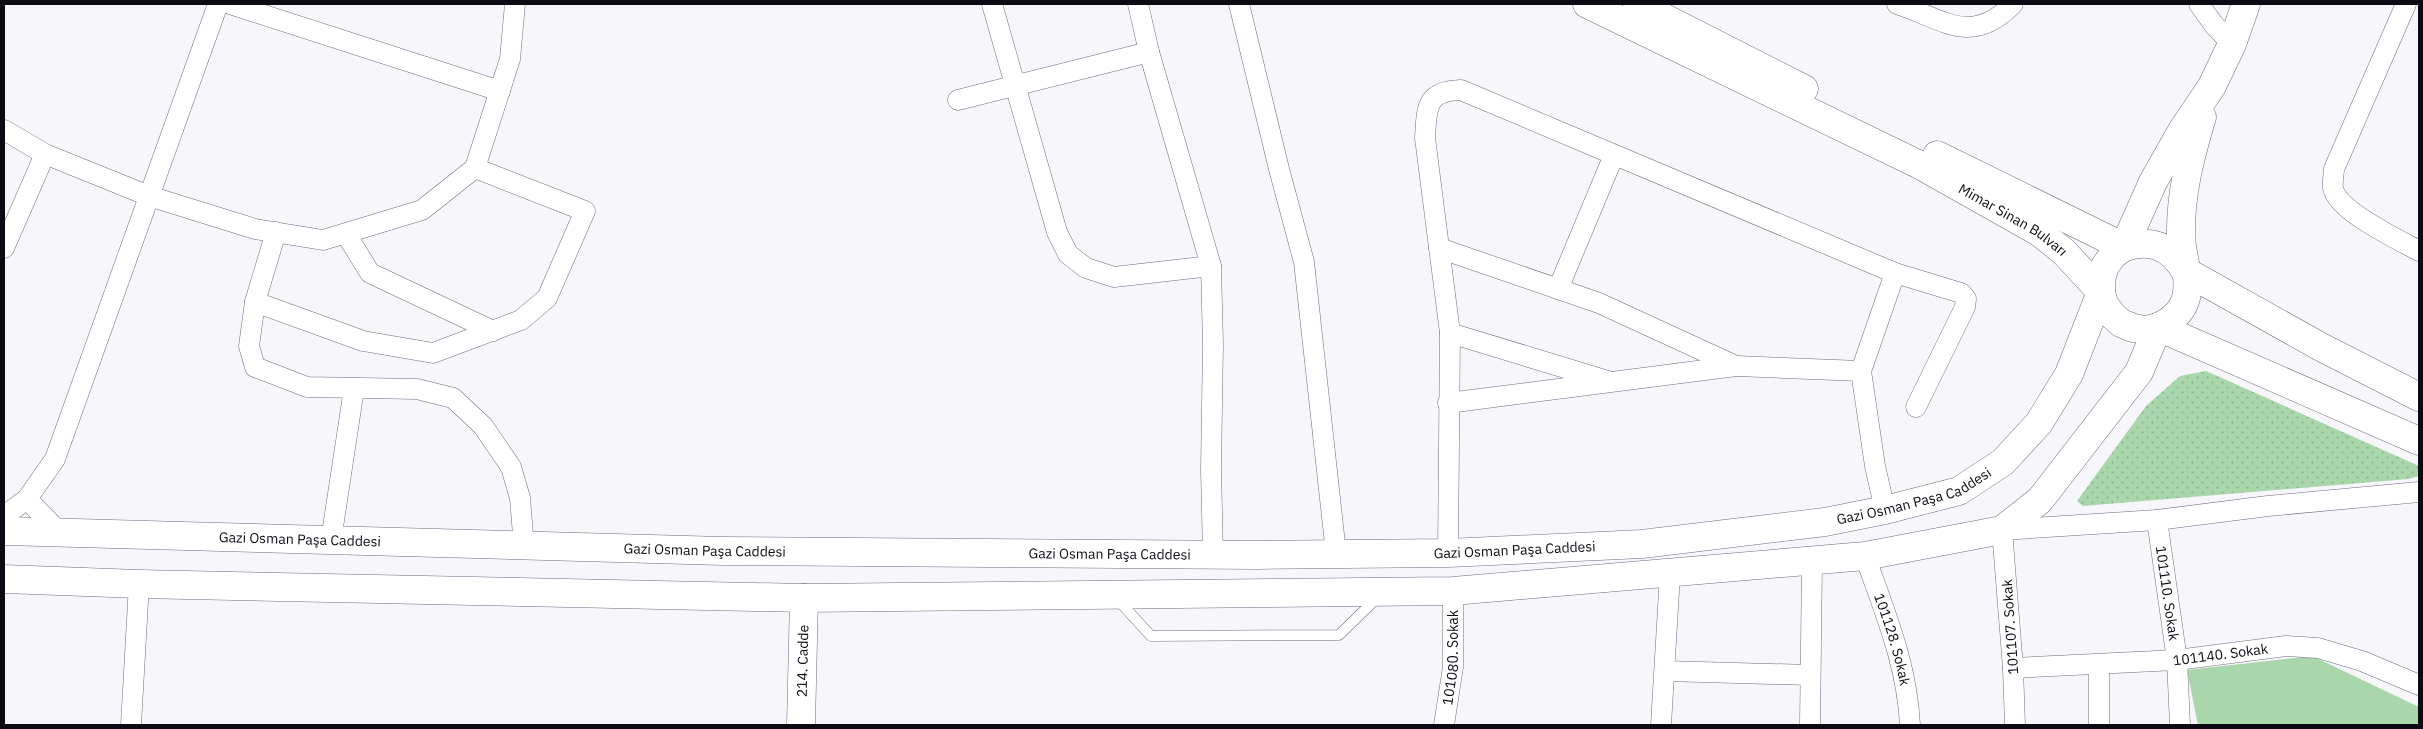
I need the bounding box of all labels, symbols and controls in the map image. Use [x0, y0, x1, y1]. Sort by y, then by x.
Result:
street label: Mimar Sinan Bulvarı [1955, 179, 2072, 260]
street label: Gazi Osman Paşa Caddesi [1835, 463, 1995, 528]
street label: Gazi Osman Paşa Caddesi [219, 528, 381, 550]
street label: Gazi Osman Paşa Caddesi [1434, 537, 1596, 562]
street label: Gazi Osman Paşa Caddesi [623, 539, 786, 560]
street label: Gazi Osman Paşa Caddesi [1029, 544, 1191, 564]
street label: 101110. Sokak [2152, 545, 2183, 643]
street label: 101107. Sokak [1998, 578, 2022, 675]
street label: 101128. Sokak [1870, 591, 1914, 688]
street label: 101080. Sokak [1438, 609, 1462, 706]
street label: 214. Cadde [793, 624, 812, 697]
street label: 101140. Sokak [2172, 639, 2270, 669]

